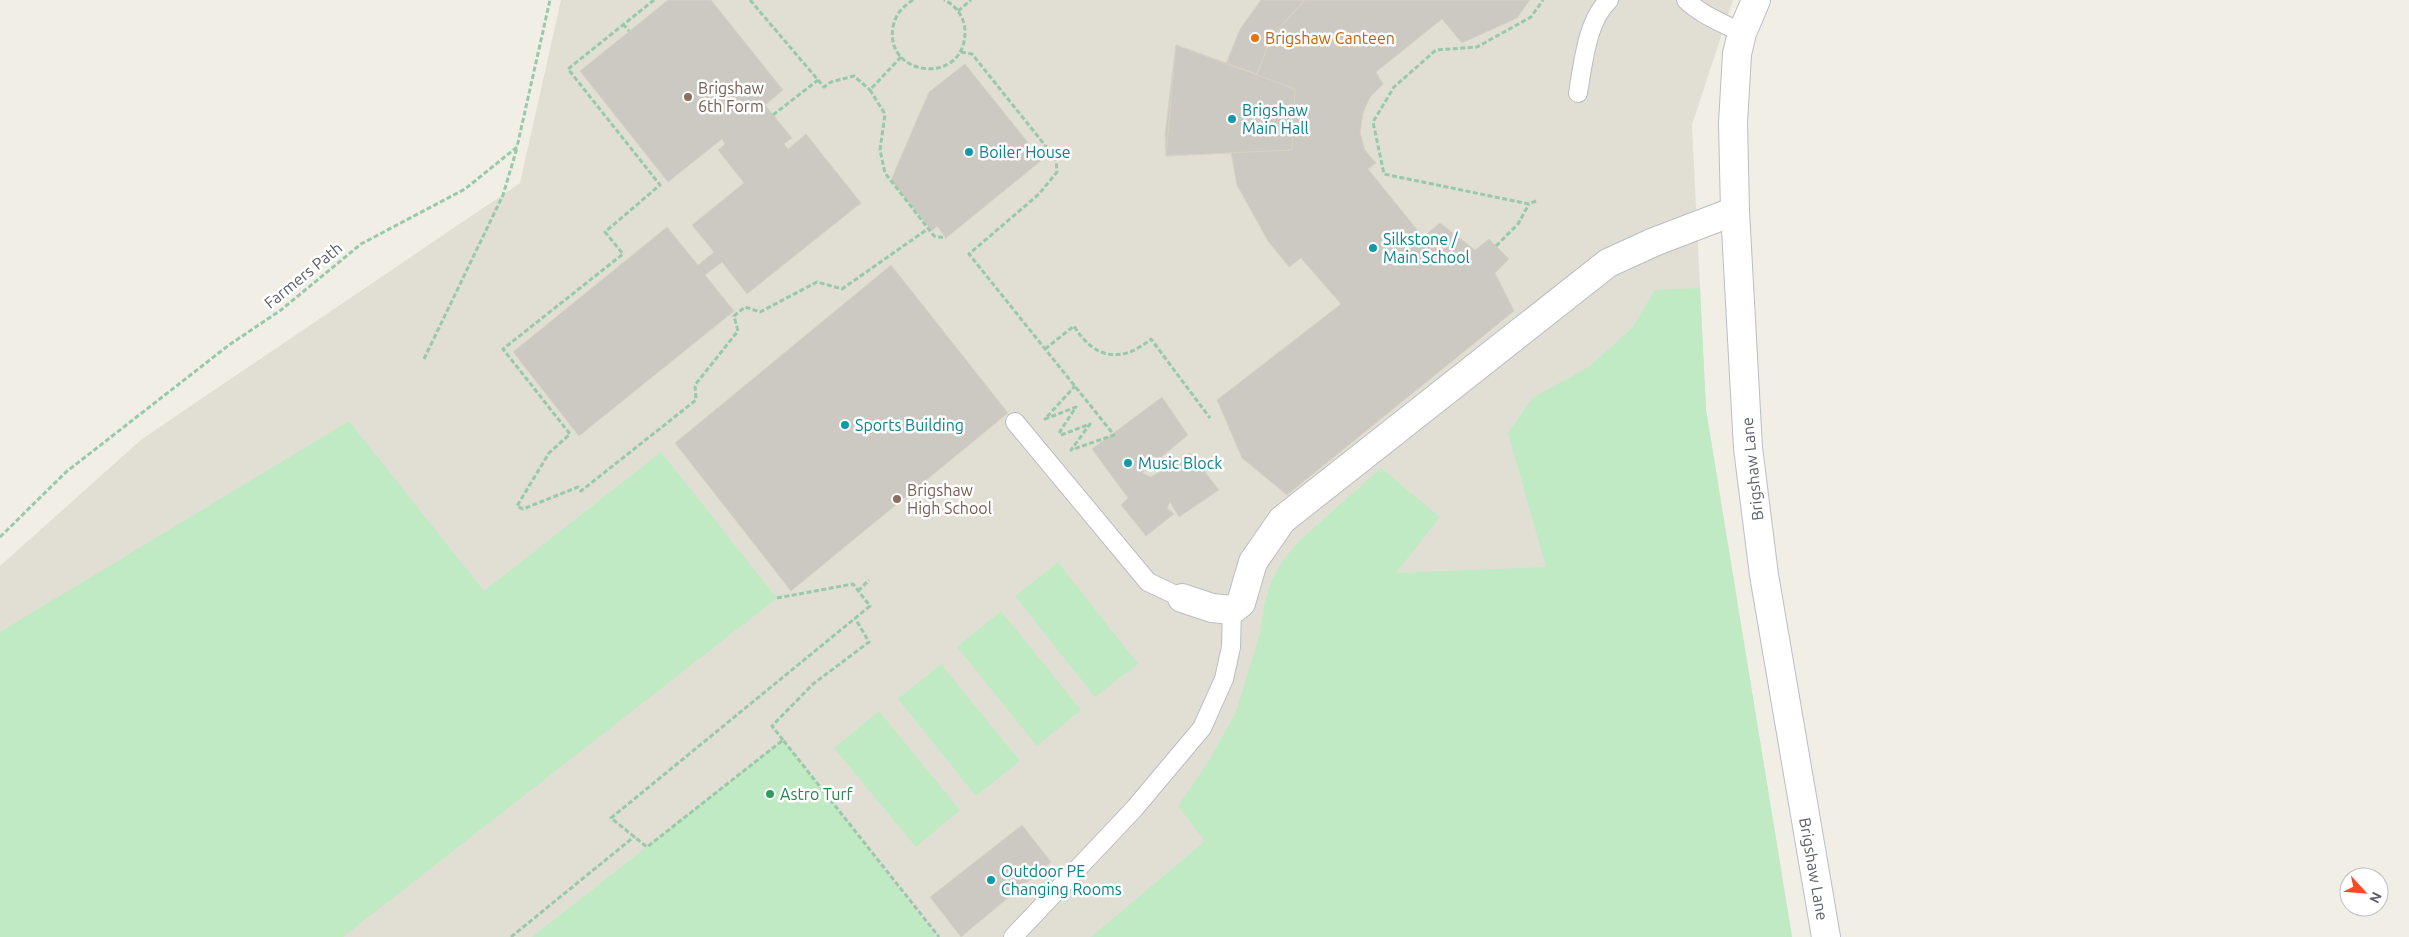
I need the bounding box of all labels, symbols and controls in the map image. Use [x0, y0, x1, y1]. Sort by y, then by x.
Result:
place label: Brigshaw Canteen [1265, 29, 1395, 47]
marker: Brigshaw Canteen [1249, 32, 1261, 44]
place label: Brigshaw 6th Form [698, 79, 765, 115]
marker: Brigshaw 6th Form [682, 91, 694, 103]
place label: Brigshaw Main Hall [1242, 101, 1309, 137]
marker: Brigshaw Main Hall [1226, 113, 1238, 125]
place label: Boiler House [979, 143, 1071, 161]
marker: Boiler House [963, 146, 975, 158]
place label: Silkstone / Main School [1383, 230, 1470, 266]
street label: Farmers Path [261, 238, 345, 312]
marker: Silkstone / Main School [1367, 242, 1379, 254]
place label: Sports Building [855, 416, 964, 434]
street label: Brigshaw Lane [1738, 416, 1766, 522]
marker: Sports Building [839, 419, 851, 431]
place label: Music Block [1138, 454, 1222, 472]
marker: Music Block [1122, 457, 1134, 469]
place label: Brigshaw High School [907, 481, 992, 517]
marker: Brigshaw High School [891, 493, 903, 505]
place label: Astro Turf [780, 785, 854, 803]
marker: Astro Turf [764, 788, 776, 800]
street label: Brigshaw Lane [1796, 816, 1832, 922]
place label: Outdoor PE Changing Rooms [1001, 862, 1122, 898]
north arrow [2339, 867, 2389, 917]
marker: Outdoor PE Changing Rooms [985, 874, 997, 886]
text: N [2366, 889, 2385, 906]

